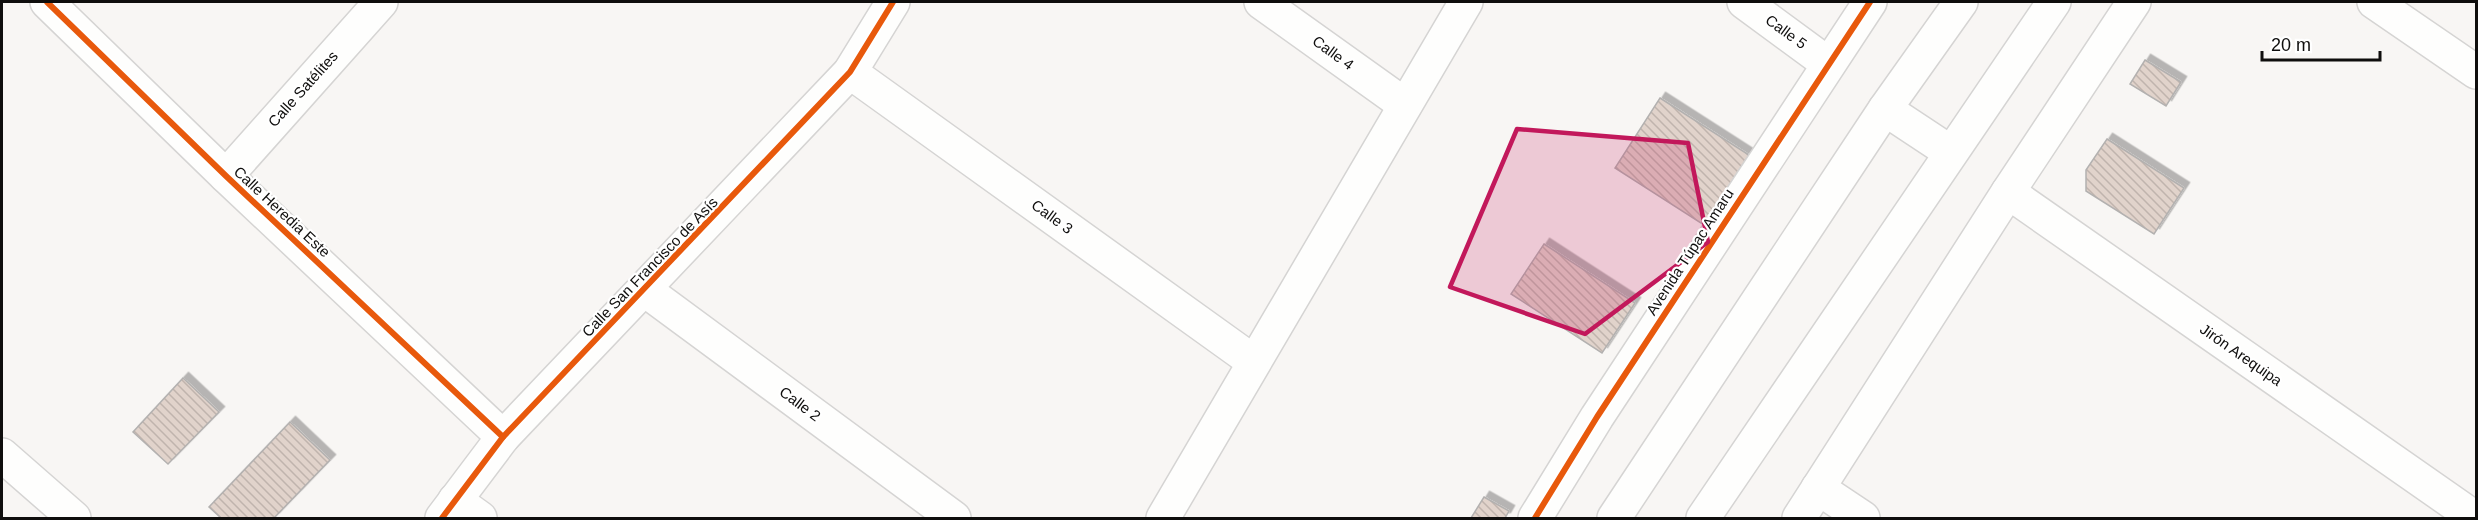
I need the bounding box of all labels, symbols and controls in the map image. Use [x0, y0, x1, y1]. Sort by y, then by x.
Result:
street label: Calle 5 [1762, 11, 1810, 52]
scale bar [2262, 24, 2380, 62]
street label: Calle 4 [1309, 32, 1357, 73]
text: 20 m [2271, 35, 2311, 55]
street label: Calle Satélites [264, 47, 341, 130]
street label: Calle Heredia Este [231, 163, 334, 260]
street label: Avenida Túpac Amaru [1642, 185, 1737, 318]
street label: Calle San Francisco de Asís [578, 193, 721, 340]
street label: Calle 3 [1028, 196, 1076, 237]
street label: Jirón Arequipa [2197, 320, 2286, 389]
street label: Calle 2 [777, 383, 824, 424]

